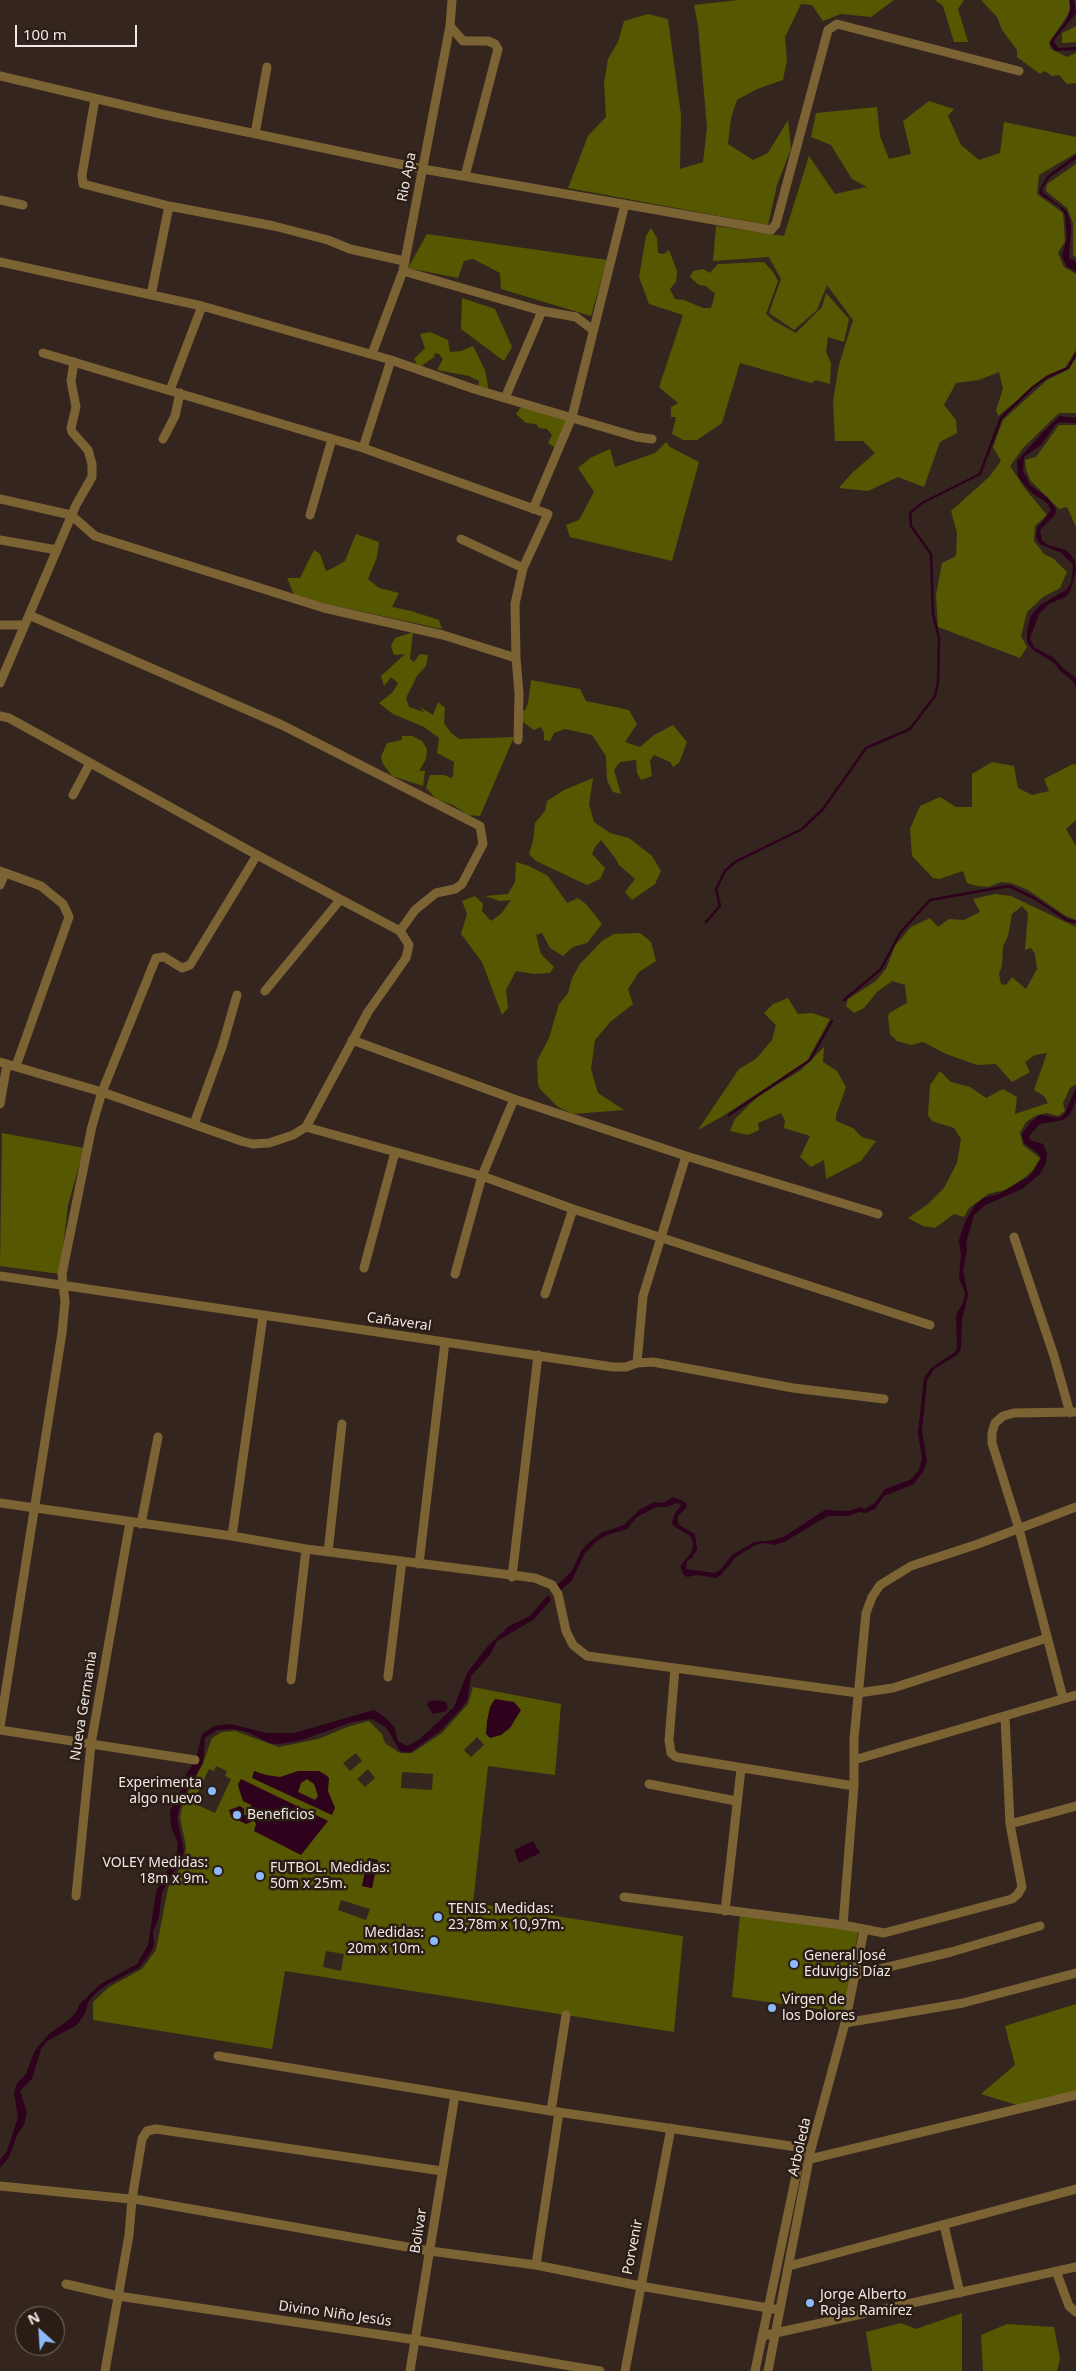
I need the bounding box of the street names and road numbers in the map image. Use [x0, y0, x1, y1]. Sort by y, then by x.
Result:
street label: Rio Apa [394, 151, 420, 203]
street label: Cañaveral [366, 1309, 432, 1335]
street label: Nueva Germania [67, 1650, 101, 1762]
street label: Arboleda [785, 2116, 815, 2178]
street label: Bolivar [407, 2207, 431, 2255]
street label: Porvenir [619, 2218, 647, 2276]
street label: Divino Niño Jesús [277, 2298, 393, 2330]

